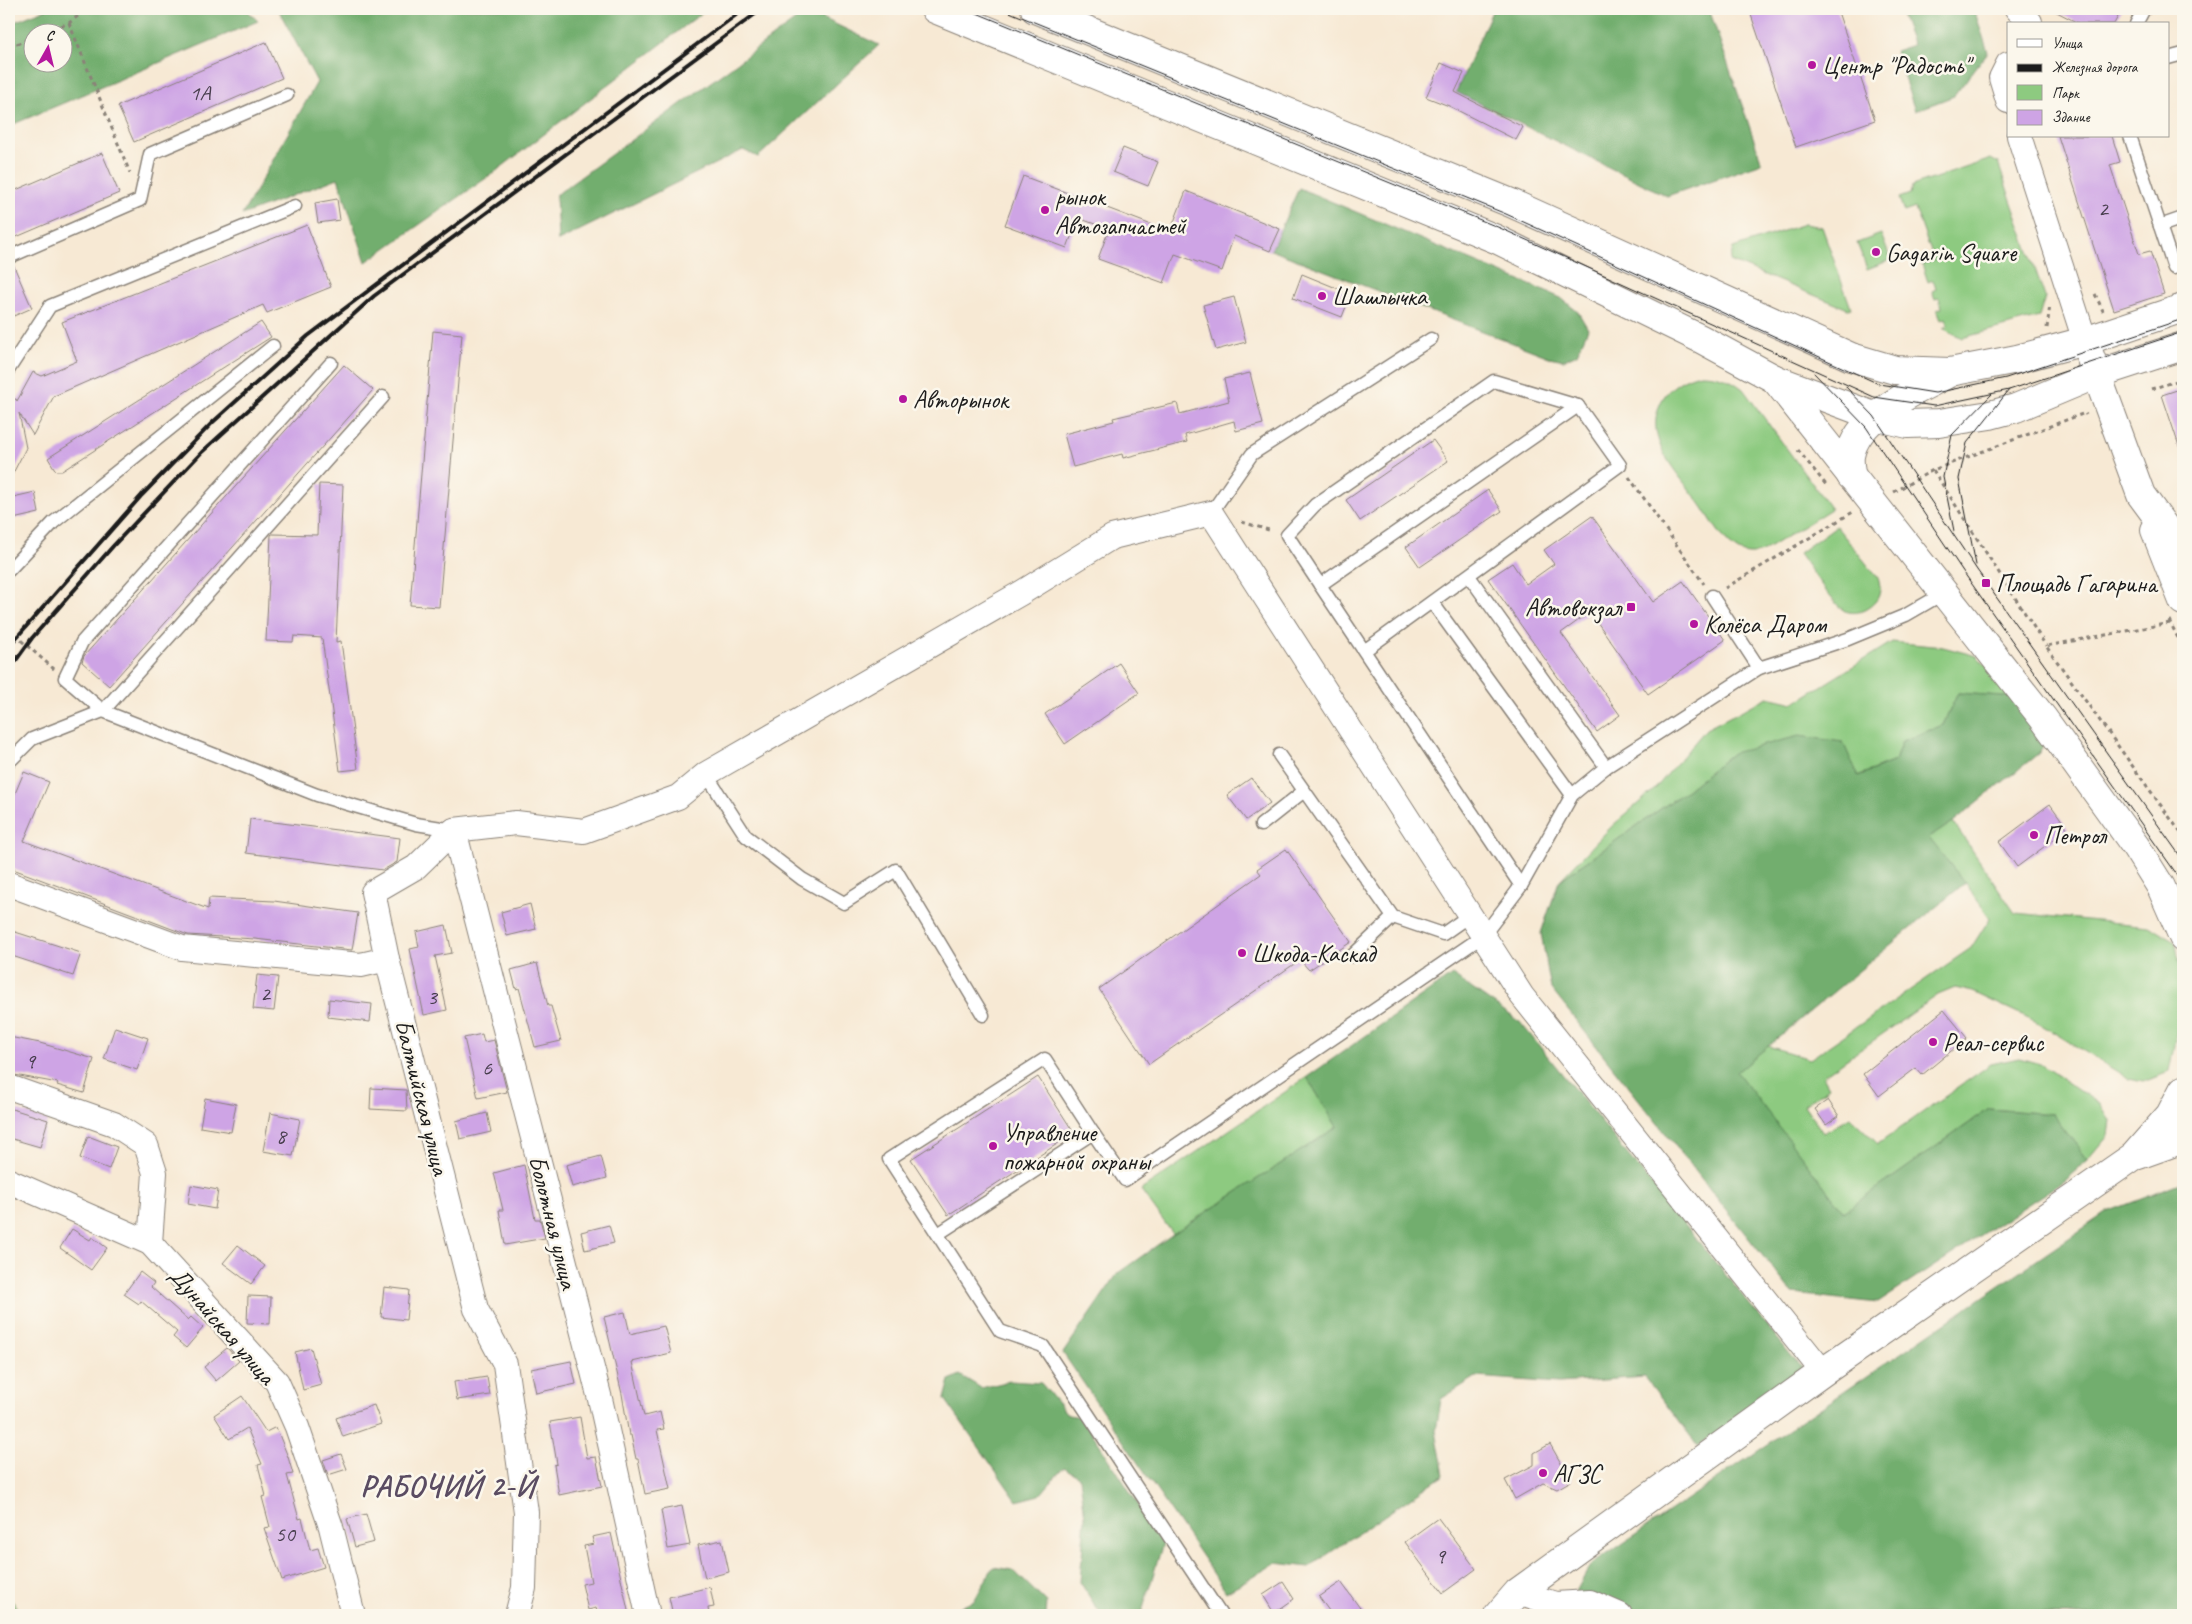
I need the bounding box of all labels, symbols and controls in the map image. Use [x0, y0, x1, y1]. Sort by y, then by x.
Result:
north arrow [22, 22, 72, 72]
legend [2007, 22, 2170, 138]
text: С [45, 27, 56, 45]
text: Улица [2052, 34, 2083, 53]
place label: Центр "Радость" [1822, 50, 1974, 82]
text: Железная дорога [2052, 58, 2139, 77]
marker: Центр "Радость" [1806, 59, 1818, 71]
house number: 1А [190, 79, 211, 107]
text: Парк [2052, 84, 2080, 103]
text: Здание [2052, 108, 2091, 127]
place label: рынок Автозапчастей [1055, 181, 1187, 242]
house number: 2 [2098, 195, 2110, 223]
marker: рынок Автозапчастей [1039, 204, 1051, 216]
place label: Gagarin Square [1886, 237, 2018, 269]
marker: Gagarin Square [1870, 246, 1882, 258]
place label: Шашлычка [1332, 281, 1429, 313]
marker: Шашлычка [1316, 290, 1328, 302]
place label: Авторынок [913, 384, 1010, 416]
marker: Авторынок [897, 393, 909, 405]
place label: Площадь Гагарина [1996, 568, 2159, 600]
marker: Площадь Гагарина [1980, 577, 1992, 589]
place label: Автовокзал [1525, 592, 1623, 624]
marker: Автовокзал [1625, 601, 1637, 613]
place label: Колёса Даром [1704, 609, 1828, 641]
marker: Колёса Даром [1688, 618, 1700, 630]
place label: Петрол [2044, 820, 2108, 852]
marker: Петрол [2028, 829, 2040, 841]
place label: Шкода-Каскад [1252, 938, 1378, 970]
marker: Шкода-Каскад [1236, 947, 1248, 959]
house number: 2 [260, 980, 272, 1008]
house number: 3 [427, 983, 439, 1011]
street label: Балтийская улица [387, 1016, 457, 1180]
place label: Реал-сервис [1943, 1027, 2044, 1059]
marker: Реал-сервис [1927, 1036, 1939, 1048]
house number: 9 [25, 1047, 37, 1075]
house number: 6 [482, 1054, 493, 1082]
place label: Управление пожарной охраны [1003, 1117, 1152, 1178]
house number: 8 [276, 1122, 288, 1150]
marker: Управление пожарной охраны [987, 1140, 999, 1152]
street label: Болотная улица [521, 1152, 586, 1294]
street label: Дунайская улица [162, 1260, 284, 1393]
place label: АГЗС [1553, 1458, 1604, 1490]
district label: РАБОЧИЙ 2‑Й [360, 1467, 540, 1505]
marker: АГЗС [1537, 1467, 1549, 1479]
house number: 50 [275, 1520, 297, 1548]
house number: 9 [1435, 1542, 1447, 1570]

